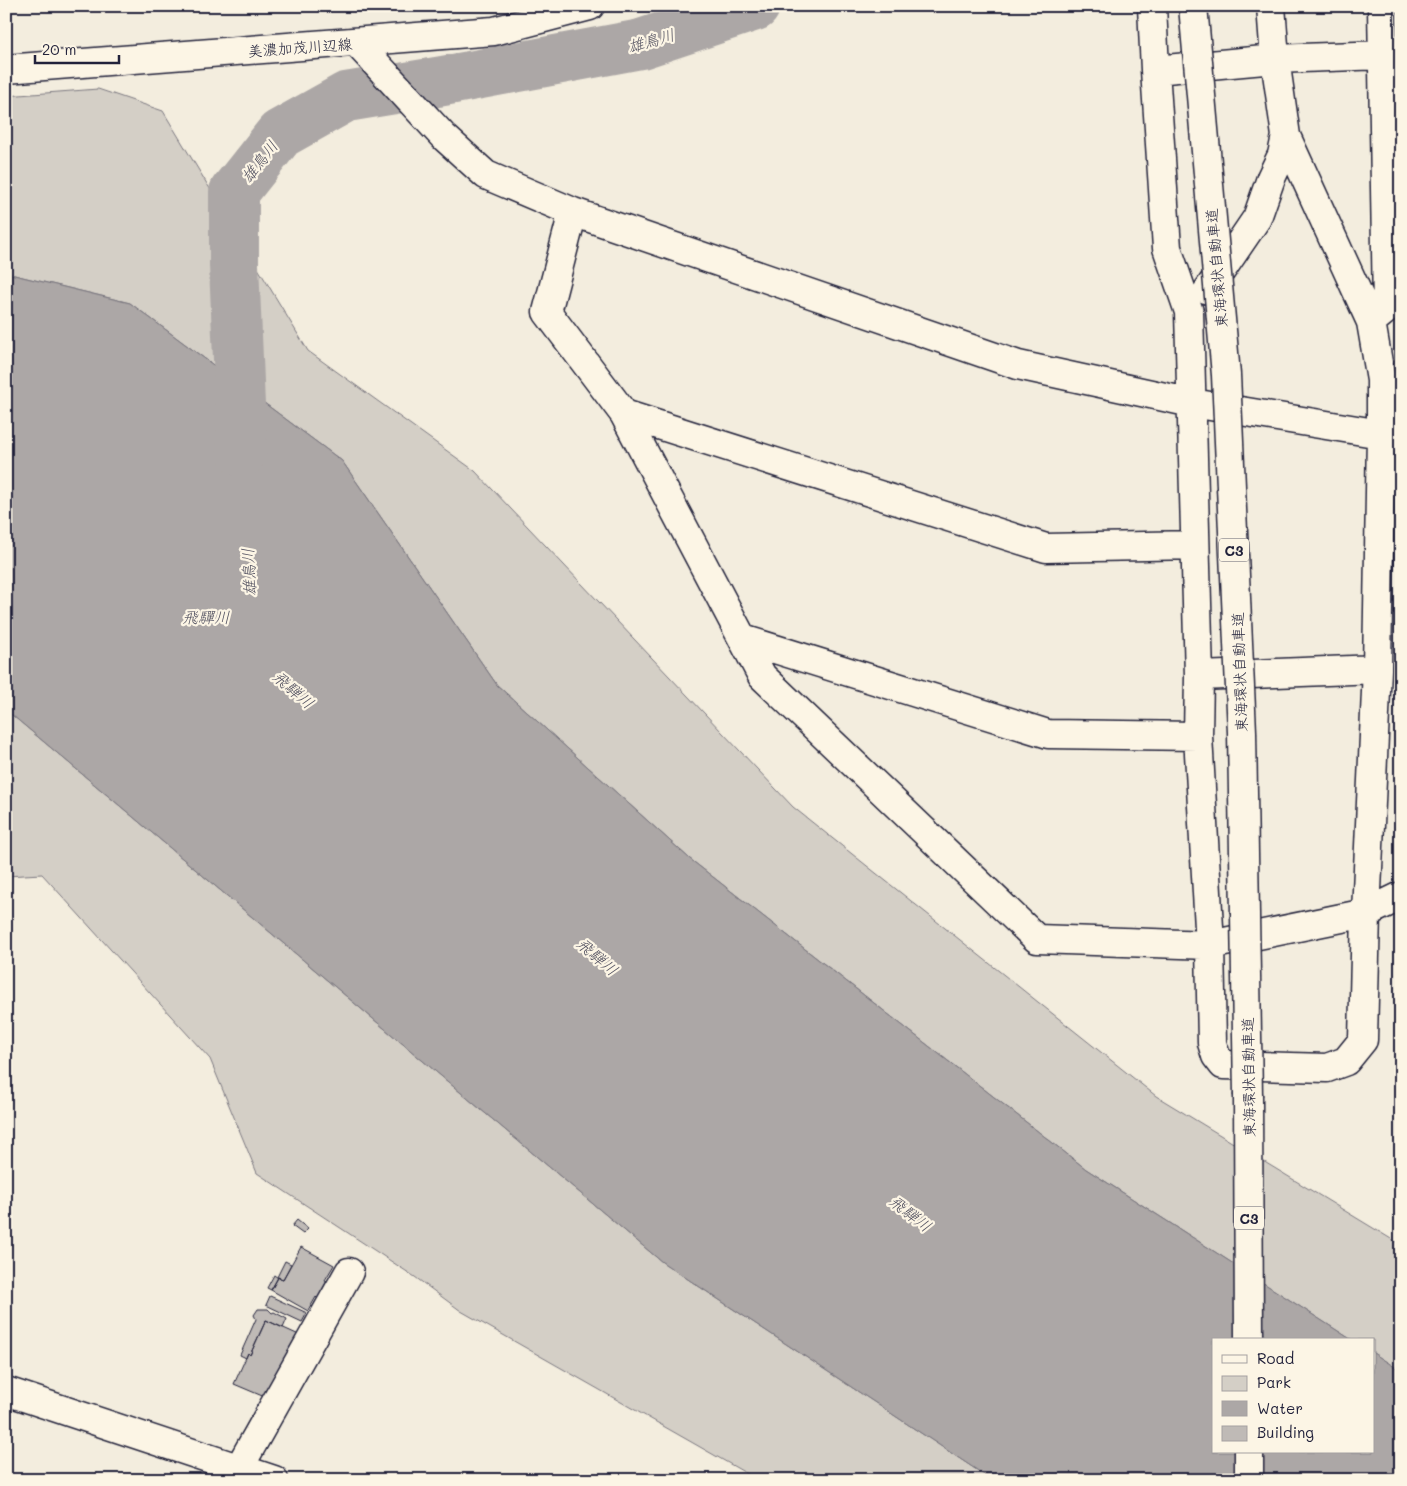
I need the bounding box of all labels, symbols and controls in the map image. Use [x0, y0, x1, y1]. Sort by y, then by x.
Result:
water label: 雄鳥川 [625, 23, 677, 57]
scale bar [35, 32, 119, 64]
street label: 美濃加茂川辺線 [247, 33, 353, 61]
text: 20 m [42, 39, 76, 59]
water label: 雄鳥川 [236, 136, 282, 186]
street label: 東海環状自動車道 [1201, 207, 1231, 329]
road number: C3 [1219, 538, 1249, 562]
water label: 雄鳥川 [236, 547, 260, 597]
water label: 飛驒川 [182, 606, 230, 627]
street label: 東海環状自動車道 [1227, 612, 1251, 732]
water label: 飛騨川 [269, 665, 319, 713]
water label: 飛騨川 [573, 932, 623, 980]
street label: 東海環状自動車道 [1237, 1017, 1259, 1137]
water label: 飛騨川 [886, 1190, 936, 1236]
road number: C3 [1234, 1206, 1264, 1230]
legend [1212, 1338, 1374, 1454]
text: Road [1257, 1348, 1294, 1368]
text: Park [1257, 1372, 1291, 1392]
text: Water [1257, 1398, 1303, 1418]
text: Building [1257, 1422, 1314, 1442]

